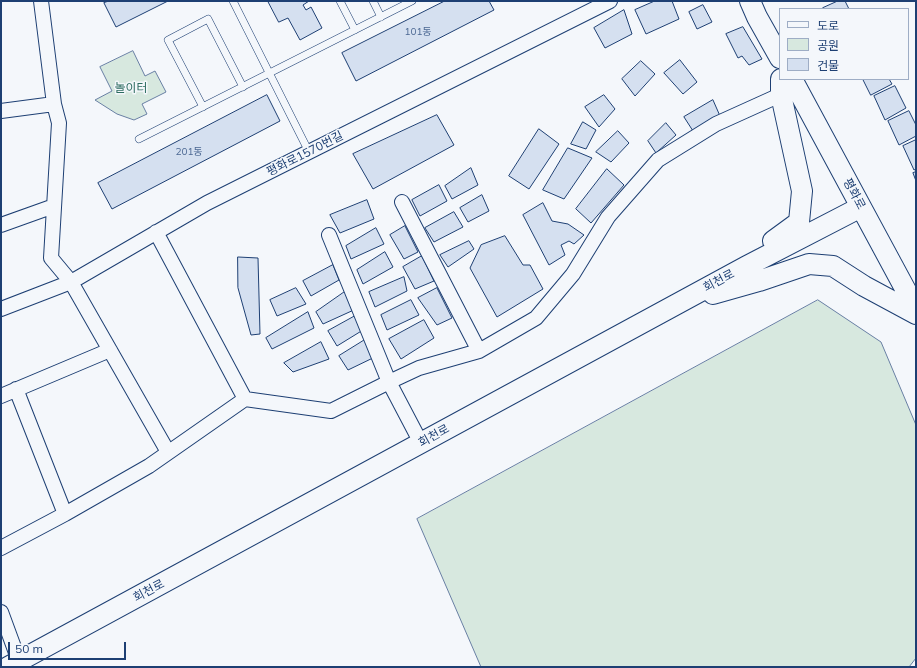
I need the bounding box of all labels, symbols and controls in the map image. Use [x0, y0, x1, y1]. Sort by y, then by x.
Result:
legend [779, 8, 909, 80]
text: 도로 [817, 18, 839, 33]
house number: 101동 [404, 26, 432, 38]
text: 공원 [817, 38, 839, 53]
text: 건물 [817, 58, 839, 73]
park label: 놀이터 [114, 81, 148, 95]
street label: 평화로1570번길 [264, 129, 346, 179]
house number: 201동 [175, 146, 203, 158]
street label: 평화로 [840, 176, 868, 212]
street label: 회천로 [701, 267, 737, 295]
street label: 회천로 [416, 422, 452, 450]
street label: 회천로 [131, 577, 167, 605]
scale bar [10, 634, 128, 660]
text: 50 m [15, 641, 43, 656]

